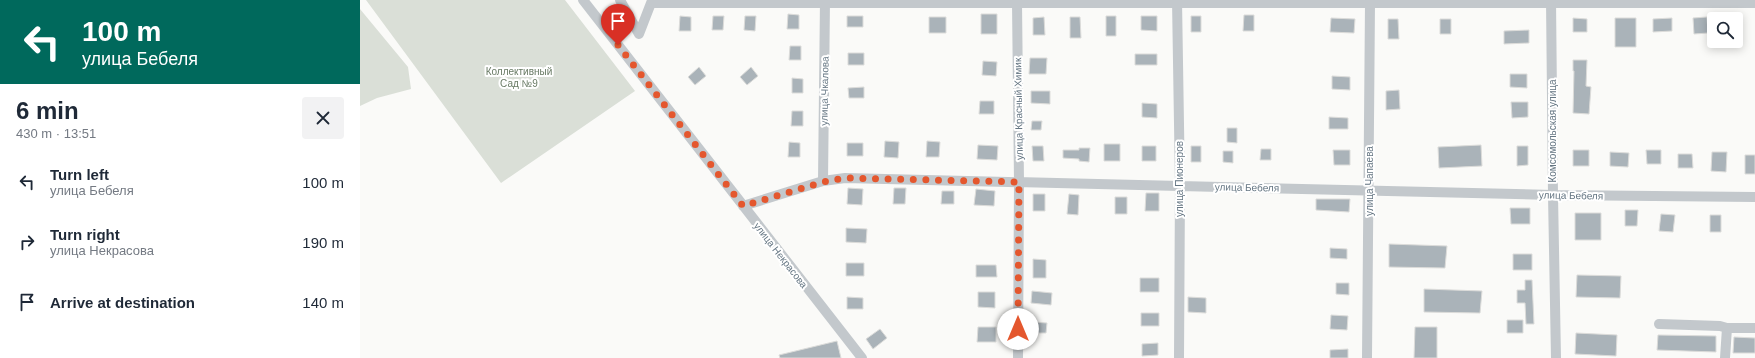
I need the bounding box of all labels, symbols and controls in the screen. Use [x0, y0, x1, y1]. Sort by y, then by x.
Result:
pin [601, 4, 635, 45]
icon: arrive [607, 10, 629, 32]
map controls [1707, 12, 1743, 48]
button: search [1707, 12, 1743, 48]
icon: left [16, 16, 68, 68]
text: 100 m [82, 16, 161, 47]
text: улица Бебеля [82, 49, 198, 69]
street label: улица Чкалова [818, 56, 831, 126]
street label: улица Красный Химик [1012, 57, 1025, 160]
park label: Коллективный Сад №9 [486, 66, 552, 89]
street label: Комсомольская улица [1547, 79, 1558, 183]
text: 6 min [16, 97, 79, 124]
button: close [302, 97, 344, 139]
text: 430 m · 13:51 [16, 126, 96, 141]
street label: улица Пионеров [1174, 141, 1185, 217]
street label: улица Чапаева [1364, 146, 1375, 216]
text: Turn left [50, 166, 109, 183]
icon: left [16, 171, 38, 193]
text: 100 m [302, 174, 344, 191]
street label: улица Бебеля [1215, 181, 1279, 194]
text: улица Бебеля [50, 183, 134, 198]
street label: улица Бебеля [1539, 189, 1603, 202]
street label: улица Некрасова [752, 220, 810, 291]
text: Turn right [50, 226, 120, 243]
icon: right [16, 231, 38, 253]
text: 190 m [302, 234, 344, 251]
text: улица Некрасова [50, 243, 154, 258]
icon: arrive [16, 291, 38, 313]
text: Arrive at destination [50, 294, 195, 311]
text: 140 m [302, 294, 344, 311]
position arrow [997, 308, 1039, 350]

